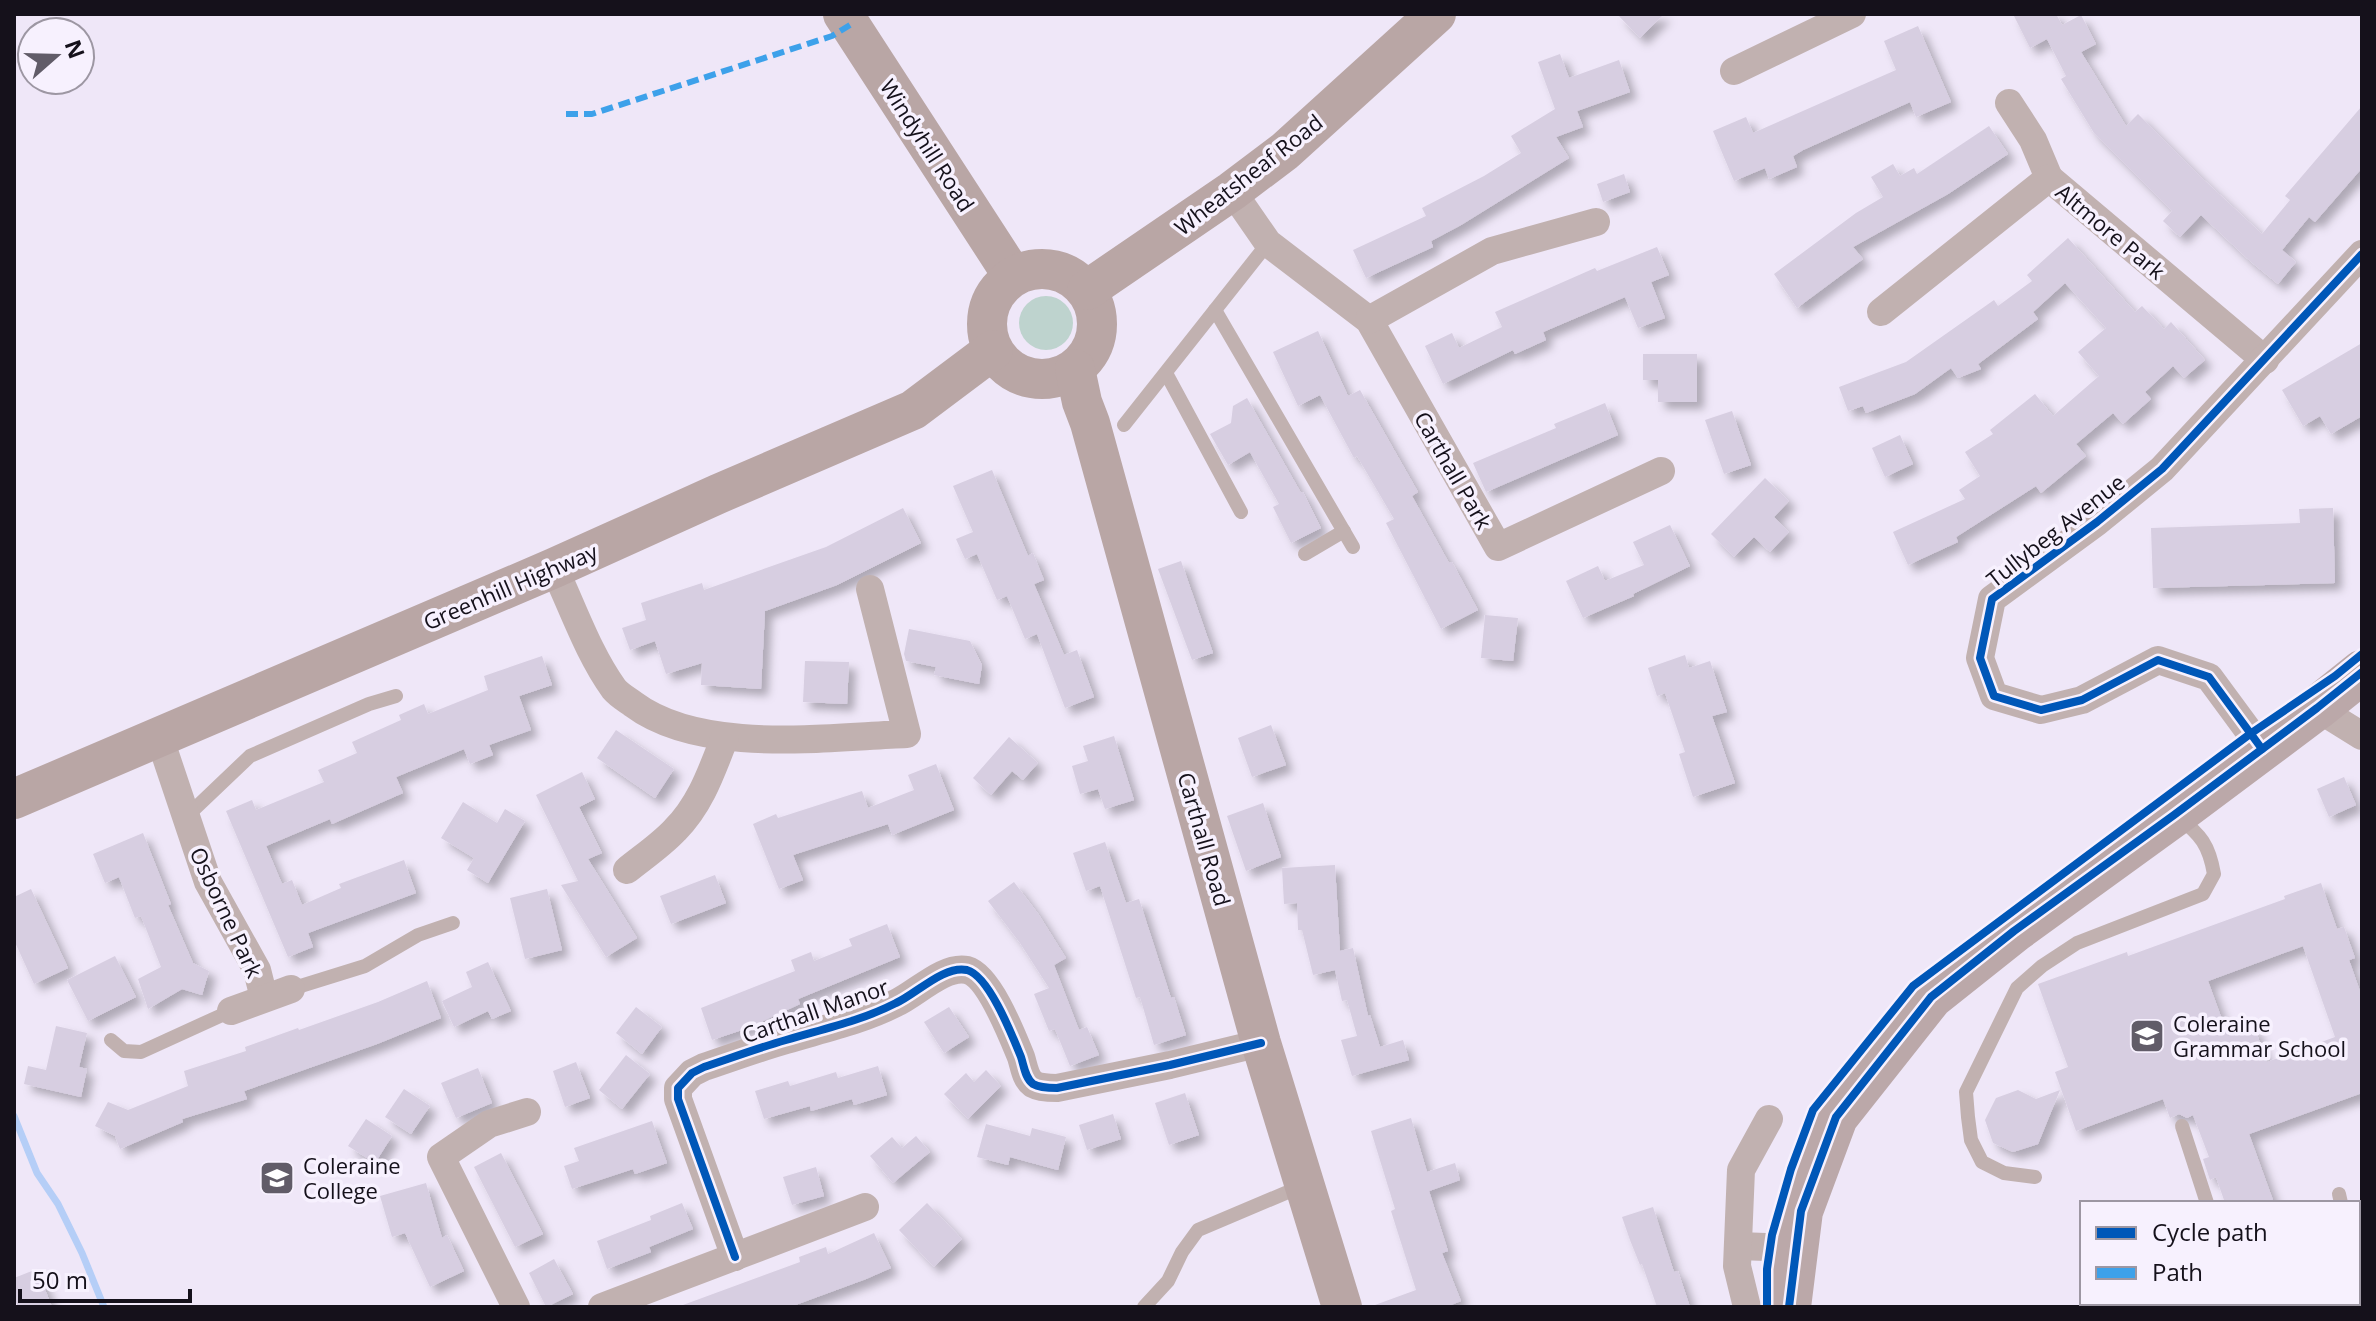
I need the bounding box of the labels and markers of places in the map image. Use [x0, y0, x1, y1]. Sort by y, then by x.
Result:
place label: Coleraine Grammar School [2173, 1008, 2346, 1063]
school or university icon: Coleraine Grammar School [2128, 1017, 2166, 1055]
place label: Coleraine College [303, 1150, 401, 1205]
school or university icon: Coleraine College [258, 1159, 296, 1197]

